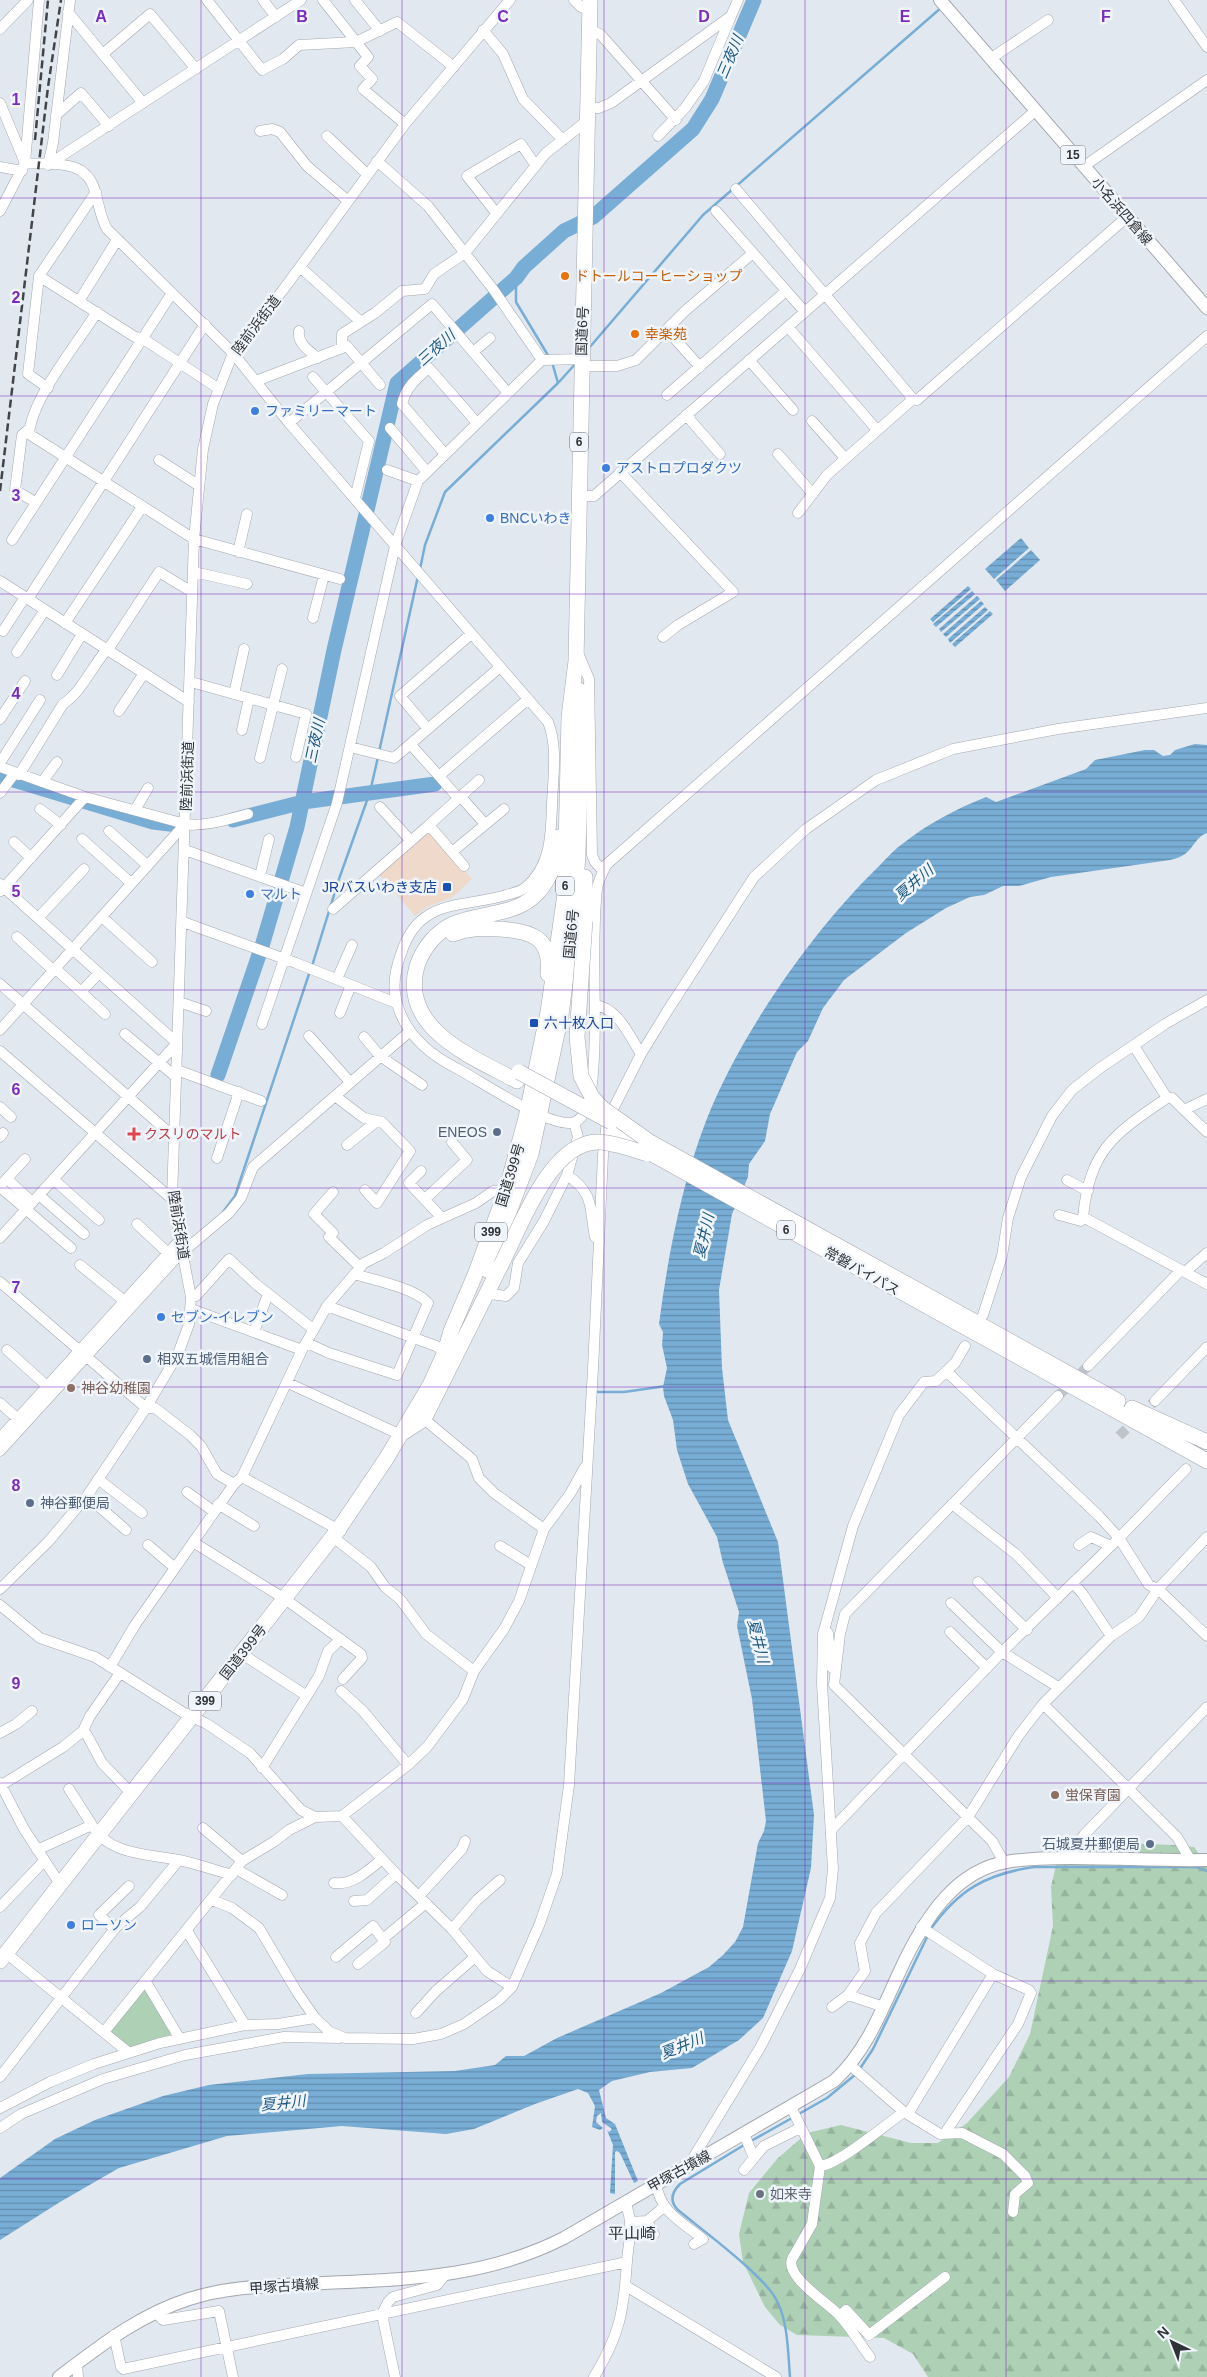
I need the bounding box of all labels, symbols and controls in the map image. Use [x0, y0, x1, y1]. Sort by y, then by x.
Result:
text: A [95, 8, 107, 25]
text: B [296, 8, 308, 25]
text: C [497, 8, 509, 25]
text: D [698, 8, 710, 25]
text: E [900, 8, 911, 25]
text: F [1101, 8, 1111, 25]
water label: 三夜川 [713, 31, 747, 81]
text: 1 [12, 91, 21, 108]
road number: 15 [1060, 146, 1086, 164]
street label: 小名浜四倉線 [1088, 174, 1156, 248]
place label: ドトールコーヒーショップ [575, 268, 742, 284]
marker: ドトールコーヒーショップ [559, 270, 571, 282]
text: 2 [12, 289, 21, 306]
street label: 陸前浜街道 [229, 292, 283, 358]
street label: 国道6号 [573, 306, 591, 356]
water label: 三夜川 [413, 325, 460, 369]
place label: 幸楽苑 [645, 326, 687, 342]
marker: 幸楽苑 [629, 328, 641, 340]
place label: ファミリーマート [265, 403, 377, 419]
marker: ファミリーマート [249, 405, 261, 417]
road number: 6 [570, 432, 588, 452]
place label: アストロプロダクツ [616, 460, 742, 476]
marker: アストロプロダクツ [600, 462, 612, 474]
text: 3 [12, 487, 21, 504]
place label: BNCいわき [500, 510, 572, 526]
marker: BNCいわき [484, 512, 496, 524]
text: 4 [12, 685, 21, 702]
water label: 三夜川 [302, 715, 328, 765]
street label: 陸前浜街道 [178, 741, 196, 811]
water label: 夏井川 [891, 860, 938, 904]
road number: 6 [556, 876, 574, 896]
place label: JRバスいわき支店 [322, 879, 437, 895]
marker: JRバスいわき支店 [441, 881, 453, 893]
text: 5 [12, 883, 21, 900]
place label: マルト [260, 886, 302, 902]
marker: マルト [244, 888, 256, 900]
street label: 国道6号 [561, 908, 581, 960]
place label: 六十枚入口 [544, 1015, 614, 1031]
marker: 六十枚入口 [528, 1017, 540, 1029]
text: 6 [12, 1081, 21, 1098]
place label: ENEOS [438, 1124, 487, 1140]
place label: クスリのマルト [144, 1126, 242, 1142]
marker: ENEOS [491, 1126, 503, 1138]
marker: クスリのマルト [128, 1128, 140, 1140]
street label: 国道399号 [493, 1141, 527, 1209]
street label: 陸前浜街道 [166, 1189, 192, 1261]
water label: 夏井川 [690, 1210, 717, 1260]
road number: 6 [777, 1220, 795, 1240]
road number: 399 [475, 1222, 507, 1242]
street label: 常磐バイパス [822, 1244, 902, 1298]
text: 7 [12, 1279, 21, 1296]
place label: セブン-イレブン [171, 1309, 274, 1325]
marker: セブン-イレブン [155, 1311, 167, 1323]
place label: 相双五城信用組合 [157, 1351, 269, 1367]
marker: 相双五城信用組合 [141, 1353, 153, 1365]
place label: 神谷幼稚園 [81, 1380, 151, 1396]
marker: 神谷幼稚園 [65, 1382, 77, 1394]
text: 8 [12, 1477, 21, 1494]
place label: 神谷郵便局 [40, 1495, 110, 1511]
marker: 神谷郵便局 [24, 1497, 36, 1509]
water label: 夏井川 [745, 1617, 773, 1667]
street label: 国道399号 [217, 1621, 269, 1683]
text: 9 [12, 1675, 21, 1692]
road number: 399 [189, 1692, 221, 1710]
place label: 蛍保育園 [1065, 1787, 1121, 1803]
marker: 蛍保育園 [1049, 1789, 1061, 1801]
place label: 石城夏井郵便局 [1042, 1836, 1140, 1852]
marker: 石城夏井郵便局 [1144, 1838, 1156, 1850]
place label: ローソン [81, 1917, 137, 1933]
marker: ローソン [65, 1919, 77, 1931]
water label: 夏井川 [658, 2028, 708, 2062]
water label: 夏井川 [260, 2091, 308, 2113]
street label: 甲塚古墳線 [645, 2147, 713, 2195]
place label: 如来寺 [770, 2186, 812, 2202]
marker: 如来寺 [754, 2188, 766, 2200]
district label: 平山崎 [608, 2225, 656, 2242]
street label: 甲塚古墳線 [249, 2276, 319, 2296]
north arrow [1147, 2317, 1197, 2367]
text: N [1154, 2323, 1172, 2342]

